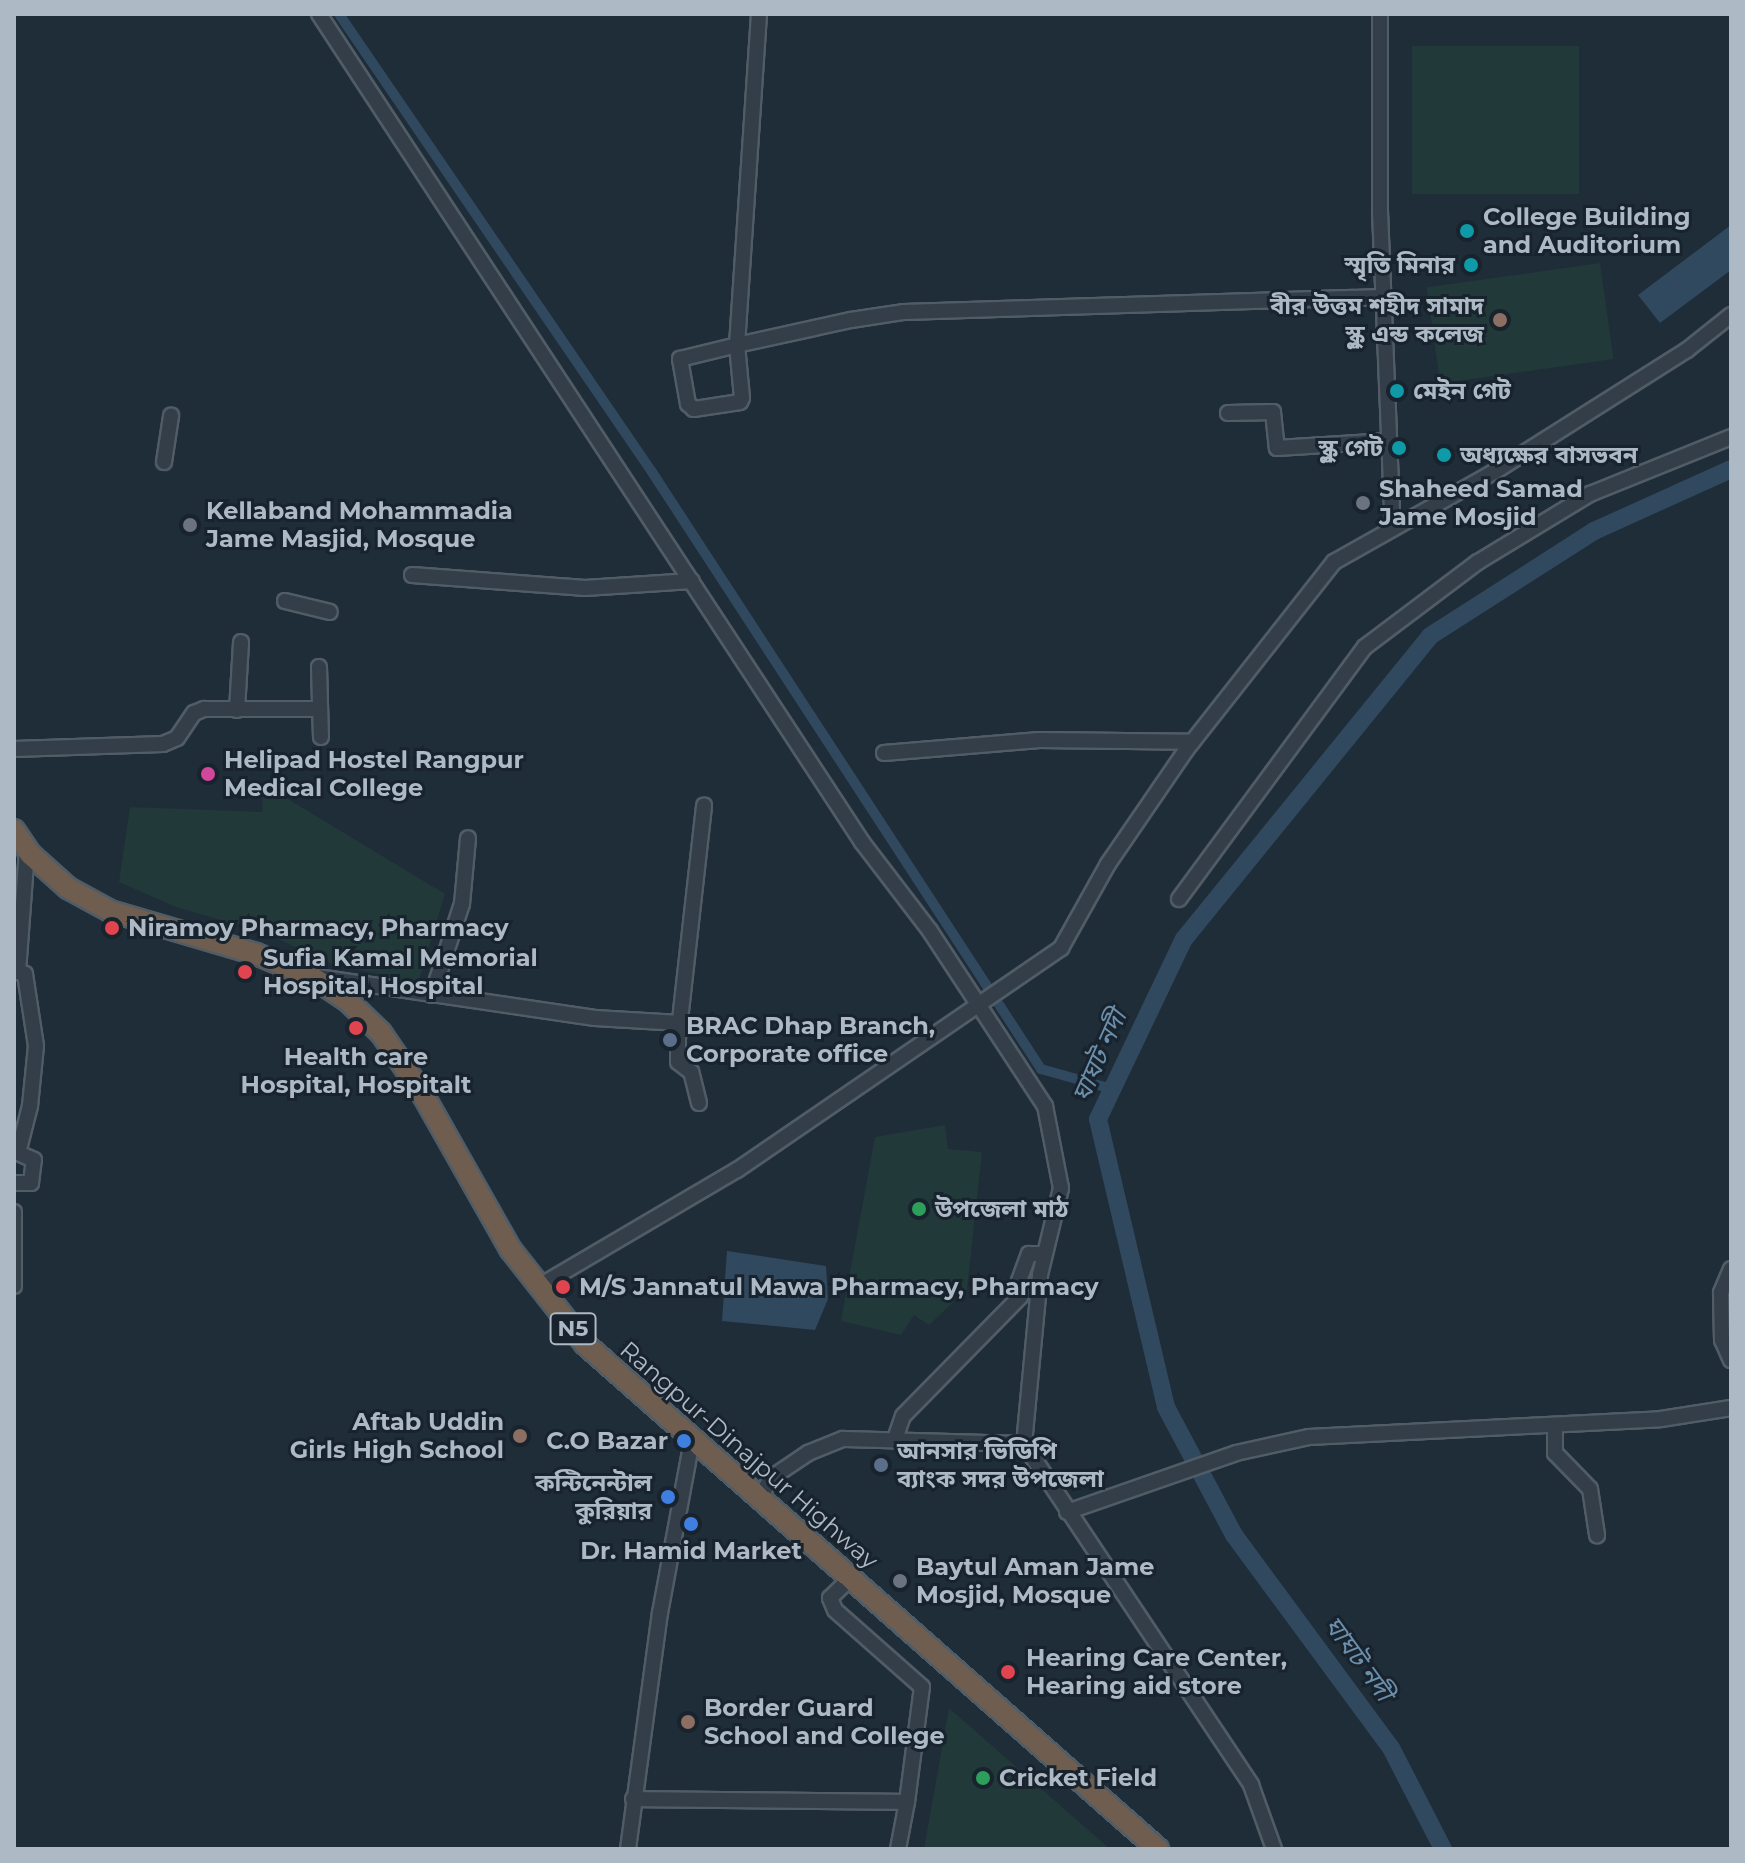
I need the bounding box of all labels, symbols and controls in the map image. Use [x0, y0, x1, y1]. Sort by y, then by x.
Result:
place label: College Building and Auditorium [1483, 203, 1691, 259]
marker: College Building and Auditorium [1458, 222, 1476, 240]
place label: স্মৃতি মিনার [1345, 251, 1455, 279]
marker: স্মৃতি মিনার [1462, 256, 1480, 274]
place label: বীর উত্তম শহীদ সামাদ স্কুল এন্ড কলেজ [1270, 292, 1484, 348]
marker: বীর উত্তম শহীদ সামাদ স্কুল এন্ড কলেজ [1491, 311, 1509, 329]
place label: মেইন গেট [1413, 377, 1511, 405]
marker: মেইন গেট [1388, 382, 1406, 400]
place label: স্কুল গেট [1318, 434, 1383, 462]
marker: স্কুল গেট [1390, 439, 1408, 457]
place label: অধ্যক্ষের বাসভবন [1460, 441, 1638, 469]
marker: অধ্যক্ষের বাসভবন [1435, 446, 1453, 464]
place label: Shaheed Samad Jame Mosjid [1379, 475, 1583, 531]
marker: Shaheed Samad Jame Mosjid [1354, 494, 1372, 512]
place label: Kellaband Mohammadia Jame Masjid, Mosque [206, 497, 513, 553]
marker: Kellaband Mohammadia Jame Masjid, Mosque [181, 516, 199, 534]
place label: Helipad Hostel Rangpur Medical College [224, 746, 524, 802]
marker: Helipad Hostel Rangpur Medical College [199, 765, 217, 783]
place label: Niramoy Pharmacy, Pharmacy [128, 914, 509, 942]
marker: Niramoy Pharmacy, Pharmacy [103, 919, 121, 937]
place label: Sufia Kamal Memorial Hospital, Hospital [263, 944, 538, 1000]
marker: Sufia Kamal Memorial Hospital, Hospital [234, 961, 256, 983]
water label: ঘাঘট নদী [1066, 1005, 1134, 1107]
place label: BRAC Dhap Branch, Corporate office [686, 1012, 935, 1068]
marker: Health care Hospital, Hospitalt [345, 1017, 367, 1039]
marker: BRAC Dhap Branch, Corporate office [661, 1031, 679, 1049]
place label: Health care Hospital, Hospitalt [241, 1043, 471, 1099]
place label: উপজেলা মাঠ [935, 1195, 1068, 1223]
marker: উপজেলা মাঠ [910, 1200, 928, 1218]
place label: M/S Jannatul Mawa Pharmacy, Pharmacy [579, 1273, 1099, 1301]
marker: M/S Jannatul Mawa Pharmacy, Pharmacy [554, 1278, 572, 1296]
road number: N5 [549, 1311, 597, 1347]
street label: Rangpur-Dinajpur Highway [614, 1335, 884, 1575]
place label: Aftab Uddin Girls High School [290, 1408, 504, 1464]
marker: Aftab Uddin Girls High School [511, 1427, 529, 1445]
place label: C.O Bazar [546, 1427, 668, 1455]
marker: C.O Bazar [675, 1432, 693, 1450]
place label: আনসার ভিডিপি ব্যাংক সদর উপজেলা [897, 1437, 1104, 1493]
marker: আনসার ভিডিপি ব্যাংক সদর উপজেলা [872, 1456, 890, 1474]
place label: কন্টিনেন্টাল কুরিয়ার [535, 1469, 652, 1525]
marker: কন্টিনেন্টাল কুরিয়ার [659, 1488, 677, 1506]
marker: Dr. Hamid Market [682, 1515, 700, 1533]
place label: Dr. Hamid Market [580, 1537, 802, 1565]
place label: Baytul Aman Jame Mosjid, Mosque [916, 1553, 1154, 1609]
marker: Baytul Aman Jame Mosjid, Mosque [891, 1572, 909, 1590]
water label: ঘাঘট নদী [1317, 1611, 1399, 1707]
place label: Hearing Care Center, Hearing aid store [1026, 1644, 1287, 1700]
marker: Hearing Care Center, Hearing aid store [997, 1661, 1019, 1683]
place label: Border Guard School and College [704, 1694, 945, 1750]
marker: Border Guard School and College [679, 1713, 697, 1731]
place label: Cricket Field [999, 1764, 1157, 1792]
marker: Cricket Field [974, 1769, 992, 1787]

